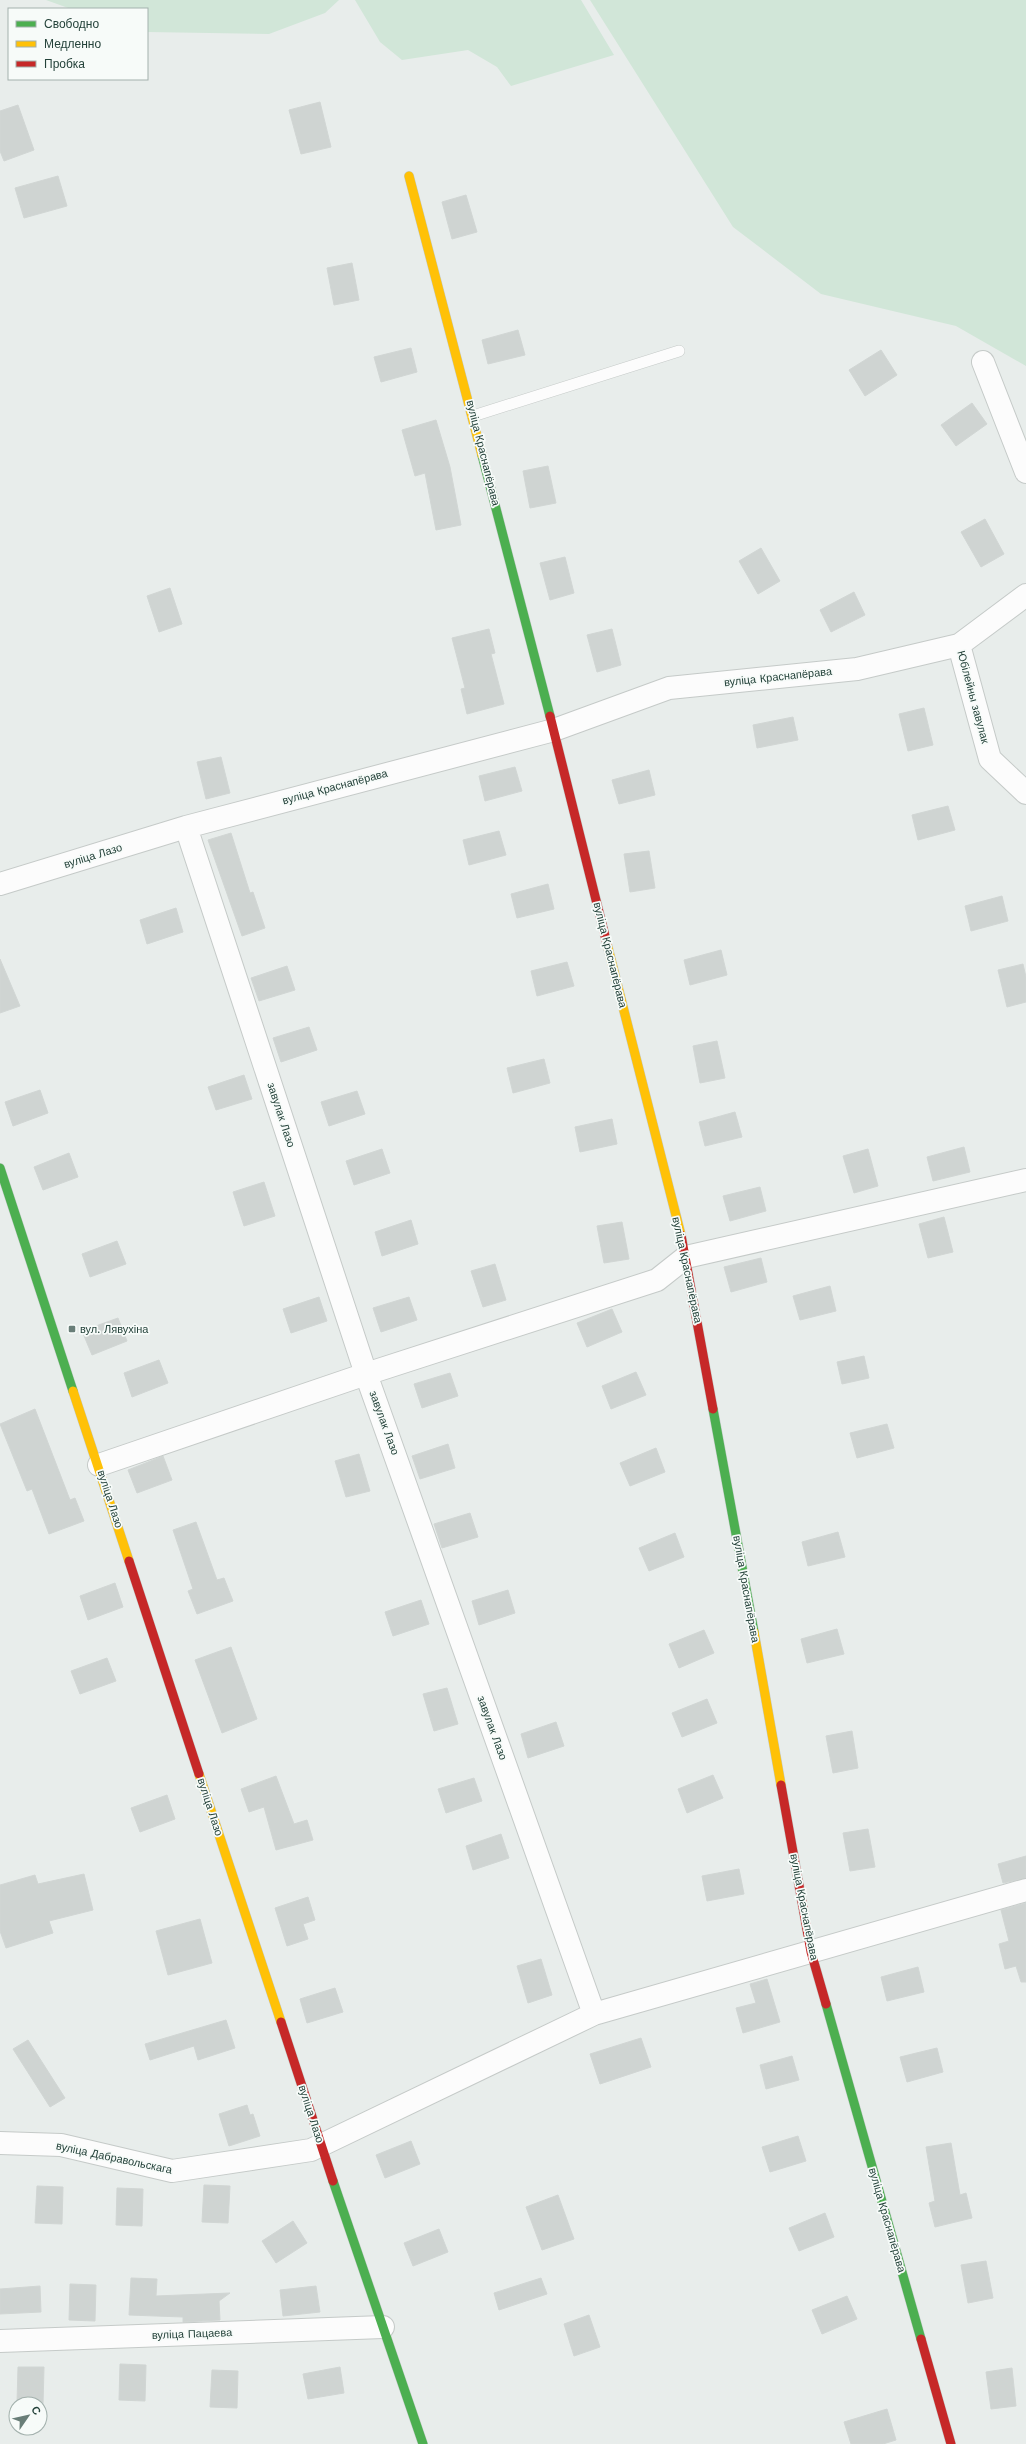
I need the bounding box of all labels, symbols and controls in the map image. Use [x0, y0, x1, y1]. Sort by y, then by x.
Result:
legend [8, 8, 148, 80]
text: Свободно [44, 17, 99, 31]
text: Медленно [44, 37, 101, 51]
text: Пробка [44, 57, 85, 71]
street label: вуліца Краснапёрава [464, 399, 503, 508]
street label: Юбілейны завулак [954, 649, 992, 745]
street label: вуліца Краснапёрава [723, 665, 833, 689]
street label: вуліца Краснапёрава [281, 766, 390, 807]
street label: вуліца Лазо [62, 841, 124, 871]
street label: вуліца Краснапёрава [591, 901, 630, 1010]
street label: завулак Лазо [264, 1081, 298, 1149]
street label: вуліца Краснапёрава [669, 1216, 705, 1325]
place label: вул. Лявухіна [80, 1323, 149, 1336]
marker: вул. Лявухіна [67, 1324, 77, 1334]
street label: завулак Лазо [366, 1389, 402, 1457]
street label: вуліца Лазо [95, 1468, 125, 1530]
street label: вуліца Краснапёрава [730, 1535, 762, 1644]
street label: завулак Лазо [474, 1694, 510, 1762]
street label: вуліца Лазо [195, 1776, 225, 1838]
street label: вуліца Краснапёрава [787, 1853, 821, 1962]
street label: вуліца Лазо [296, 2083, 326, 2145]
street label: вуліца Дабравольскага [55, 2139, 174, 2177]
street label: вуліца Краснапёрава [866, 2166, 908, 2275]
street label: вуліца Пацаева [152, 2326, 233, 2342]
north arrow [8, 2396, 48, 2436]
text: С [28, 2404, 44, 2418]

